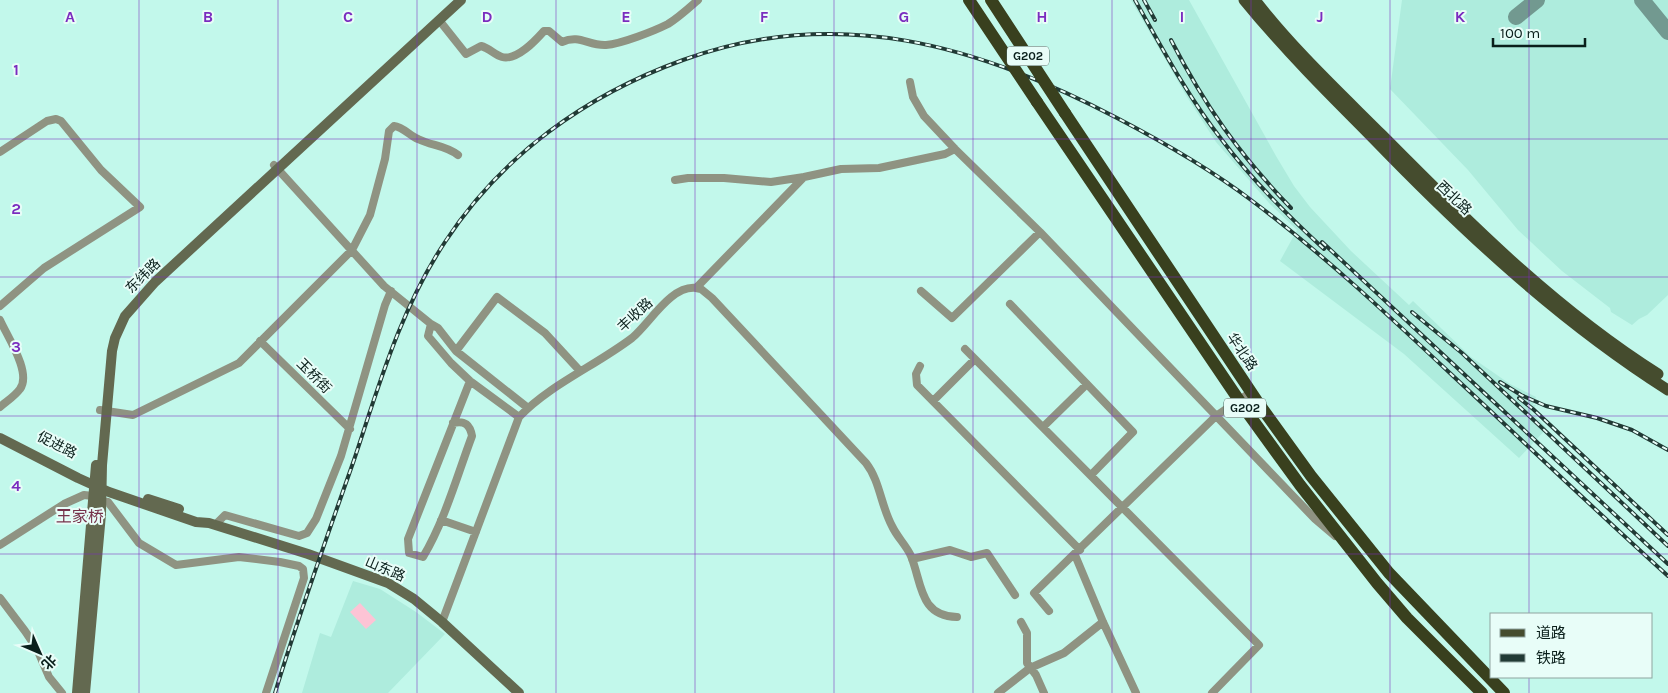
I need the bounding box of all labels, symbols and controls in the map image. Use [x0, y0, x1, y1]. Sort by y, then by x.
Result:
text: A [65, 7, 75, 26]
text: B [203, 7, 213, 26]
text: C [343, 7, 353, 26]
text: D [482, 7, 493, 26]
text: E [621, 7, 631, 26]
text: F [760, 7, 769, 26]
text: G [899, 7, 909, 26]
text: H [1036, 7, 1048, 26]
text: I [1180, 7, 1184, 26]
text: J [1316, 7, 1324, 26]
text: K [1455, 7, 1466, 26]
scale bar [1493, 15, 1586, 47]
text: 100 m [1500, 24, 1540, 42]
road number: G202 [1007, 46, 1049, 66]
text: 1 [13, 60, 19, 79]
street label: 西北路 [1433, 177, 1475, 219]
text: 2 [11, 199, 21, 218]
street label: 东纬路 [122, 255, 164, 297]
street label: 丰收路 [614, 294, 656, 336]
street label: 华北路 [1223, 330, 1261, 374]
text: 3 [11, 337, 21, 356]
street label: 玉桥街 [293, 355, 335, 397]
road number: G202 [1224, 398, 1266, 418]
street label: 促进路 [34, 428, 80, 462]
text: 4 [11, 476, 21, 495]
district label: 王家桥 [56, 507, 104, 526]
street label: 山东路 [362, 553, 408, 585]
legend [1490, 613, 1653, 678]
text: 道路 [1536, 624, 1566, 642]
north arrow [15, 628, 65, 678]
text: 铁路 [1536, 649, 1566, 667]
text: 北 [38, 651, 60, 673]

